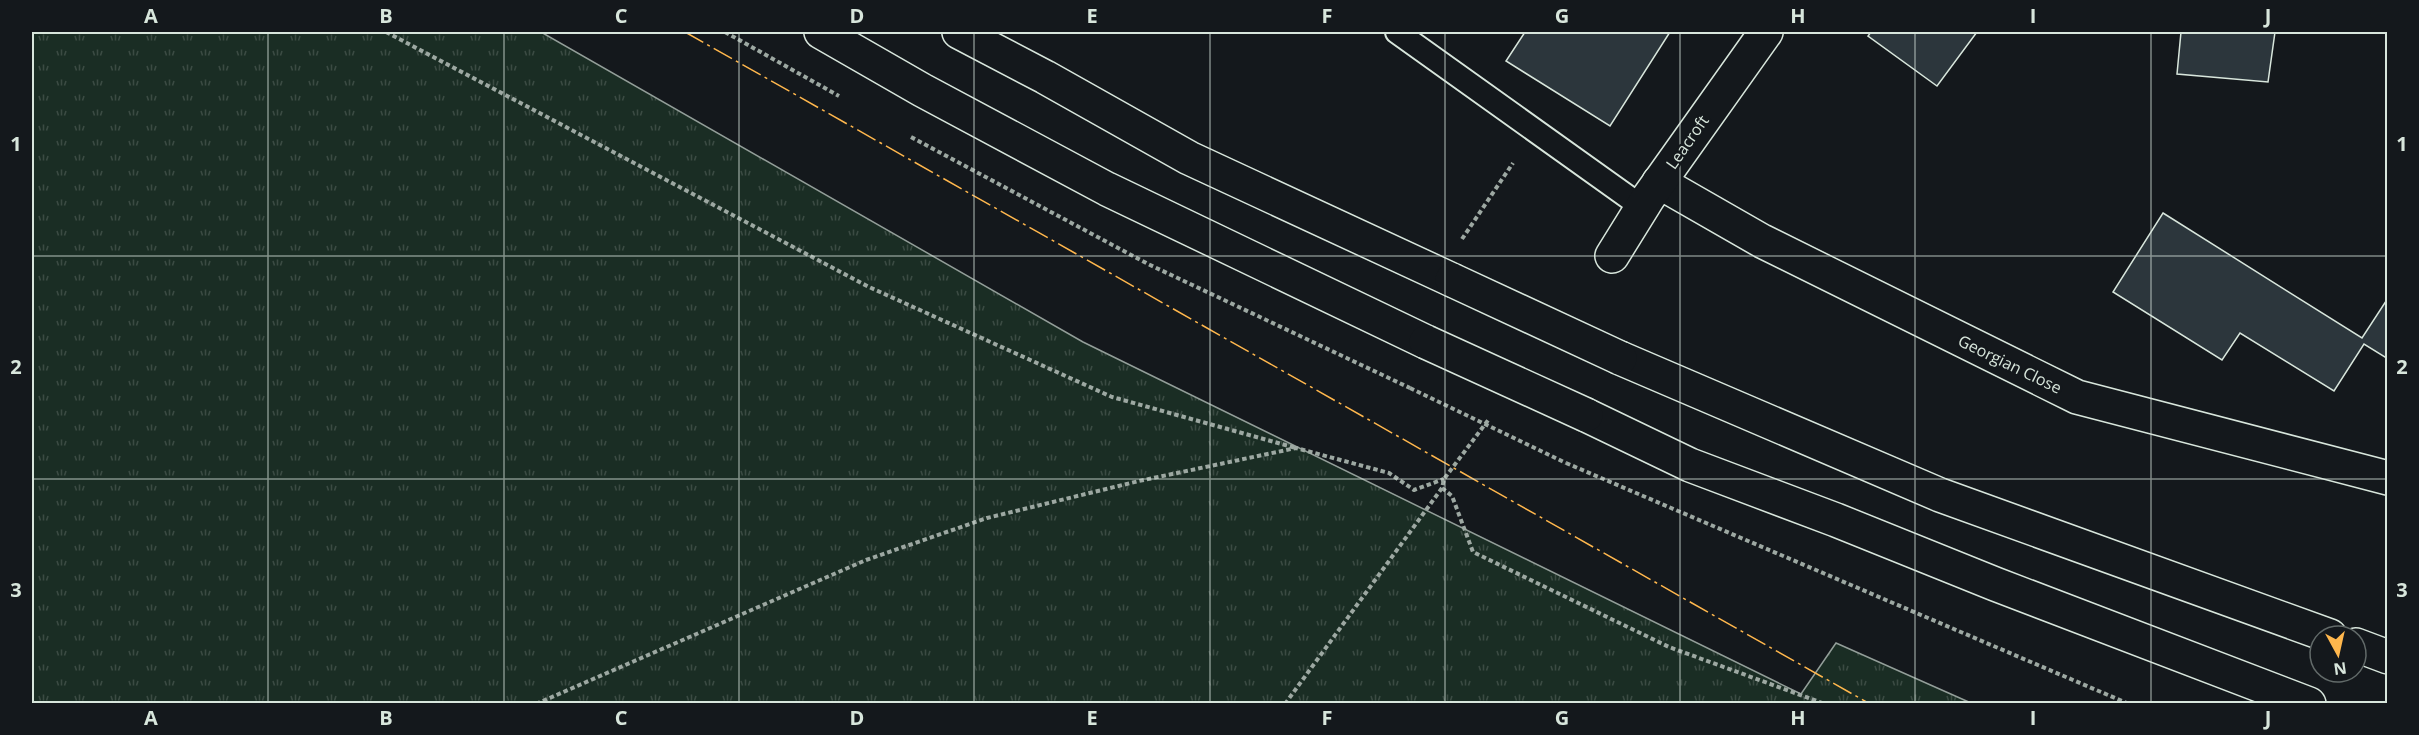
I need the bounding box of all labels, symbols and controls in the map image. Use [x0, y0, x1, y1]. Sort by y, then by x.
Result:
text: A [144, 2, 158, 29]
text: B [379, 2, 393, 29]
text: C [615, 2, 628, 29]
text: D [850, 2, 864, 29]
text: E [1086, 2, 1098, 29]
text: F [1322, 2, 1332, 29]
text: G [1555, 2, 1569, 29]
text: H [1790, 2, 1806, 29]
text: I [2030, 2, 2036, 29]
text: J [2263, 2, 2271, 29]
street label: Leacroft [1660, 110, 1714, 173]
text: 1 [10, 130, 22, 157]
text: 1 [2396, 130, 2408, 157]
street label: Georgian Close [1955, 329, 2065, 399]
text: 2 [10, 353, 22, 380]
text: 2 [2396, 353, 2408, 380]
text: 3 [10, 576, 22, 603]
text: 3 [2396, 576, 2408, 603]
north arrow [2308, 624, 2368, 684]
text: N [2332, 657, 2348, 681]
text: A [144, 704, 158, 731]
text: B [379, 704, 393, 731]
text: C [615, 704, 628, 731]
text: D [850, 704, 864, 731]
text: E [1086, 704, 1098, 731]
text: F [1322, 704, 1332, 731]
text: G [1555, 704, 1569, 731]
text: H [1790, 704, 1806, 731]
text: I [2030, 704, 2036, 731]
text: J [2263, 704, 2271, 731]

